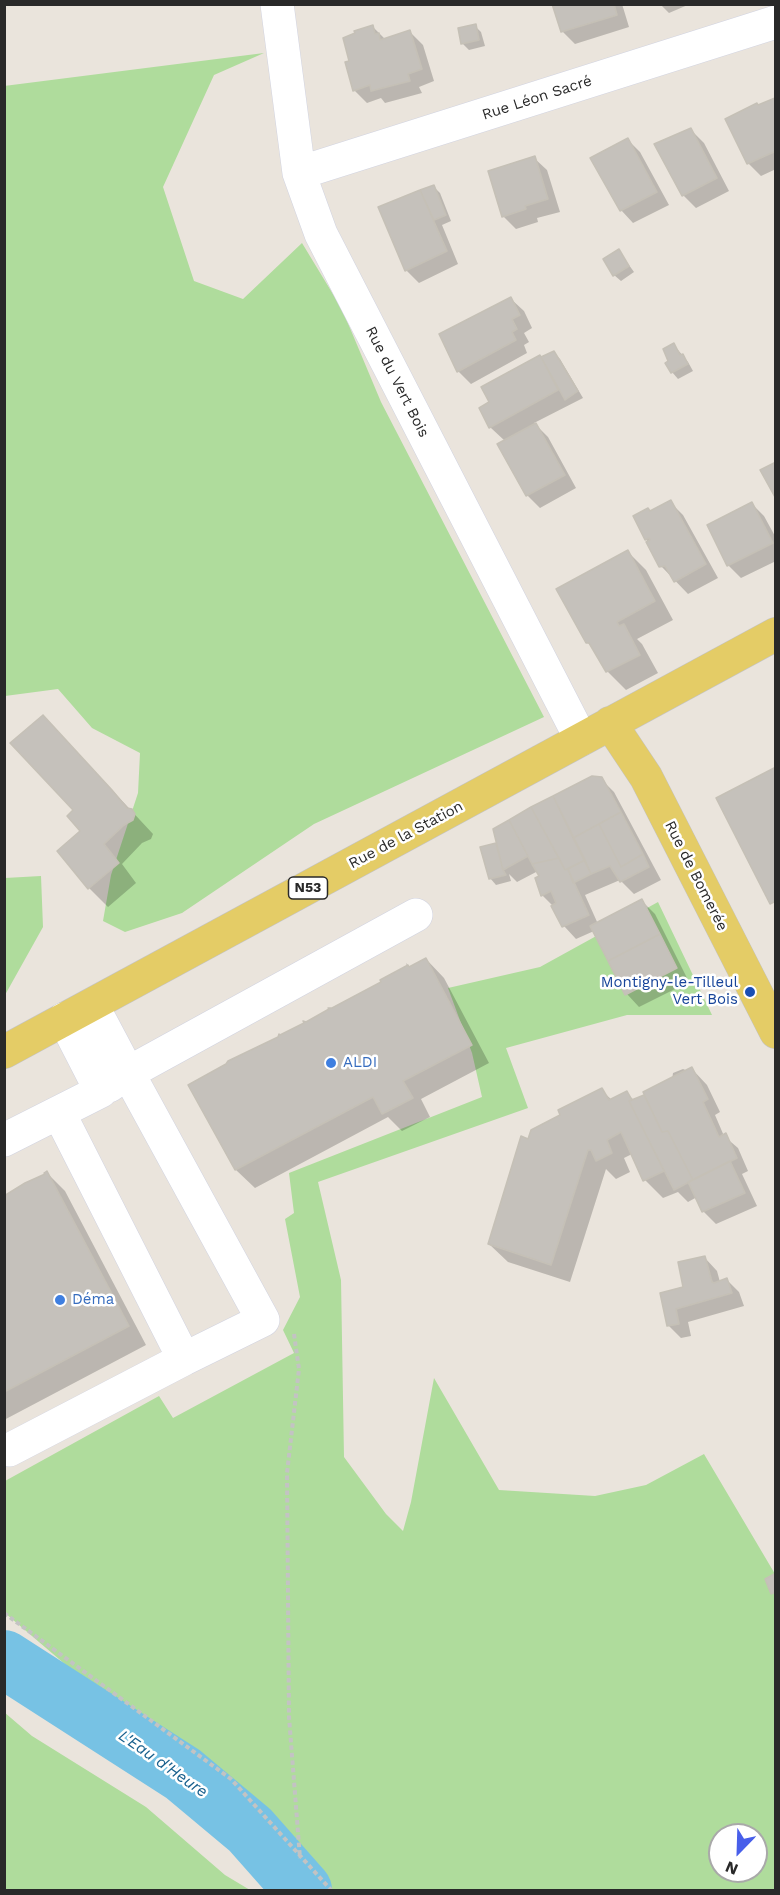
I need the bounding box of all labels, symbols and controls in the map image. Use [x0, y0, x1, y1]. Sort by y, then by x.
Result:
street label: Rue Léon Sacré [480, 72, 594, 124]
street label: Rue du Vert Bois [361, 324, 433, 440]
street label: Rue de la Station [346, 797, 466, 873]
street label: Rue de Bomerée [661, 818, 731, 934]
road number: N53 [288, 877, 328, 899]
place label: Montigny-le-Tilleul Vert Bois [601, 974, 738, 1009]
marker: Montigny-le-Tilleul Vert Bois [743, 985, 757, 999]
place label: ALDI [343, 1054, 377, 1072]
marker: ALDI [324, 1056, 338, 1070]
place label: Déma [72, 1291, 114, 1309]
marker: Déma [53, 1293, 67, 1307]
water label: L'Eau d'Heure [115, 1726, 211, 1802]
north arrow [708, 1823, 768, 1883]
text: N [722, 1857, 741, 1879]

